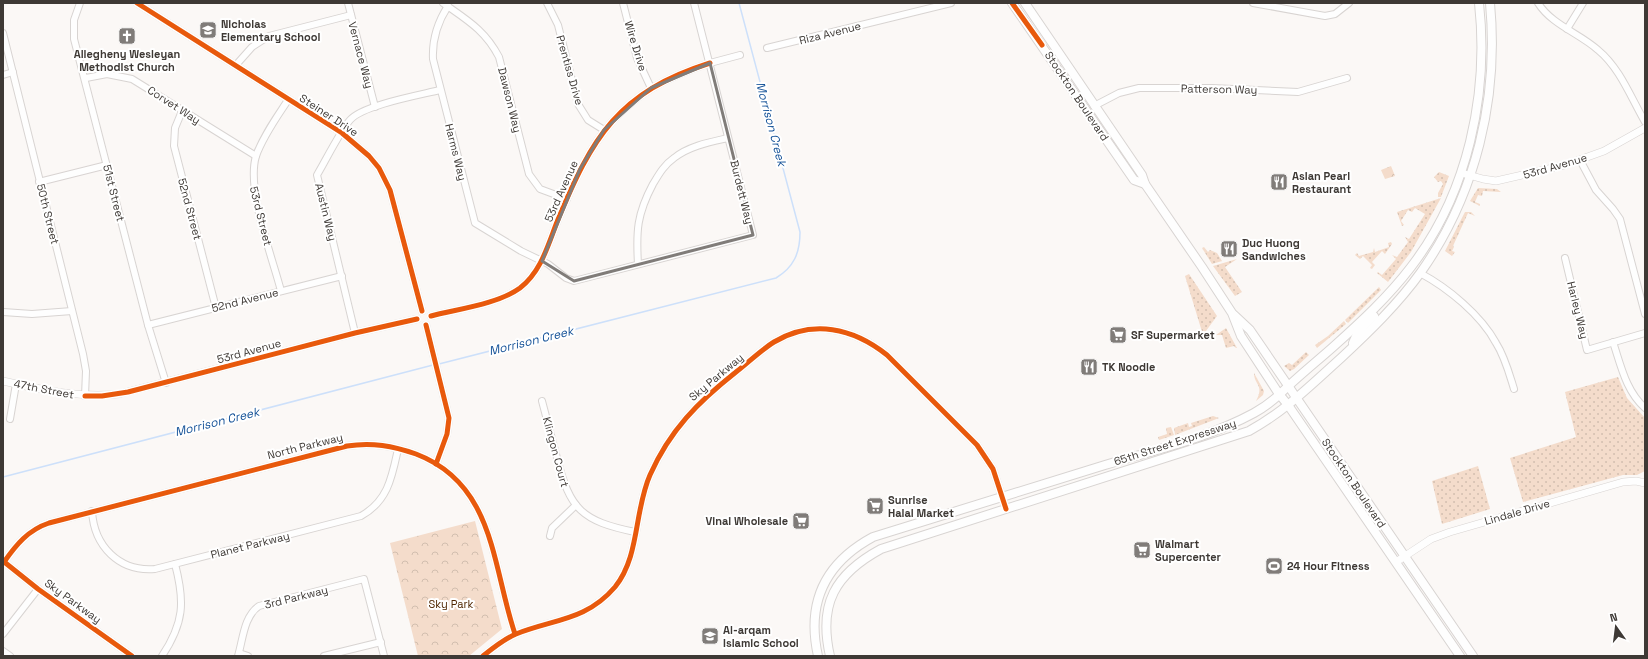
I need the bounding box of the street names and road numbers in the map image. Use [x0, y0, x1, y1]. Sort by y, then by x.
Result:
street label: Wire Drive [622, 19, 650, 73]
street label: Riza Avenue [798, 19, 862, 47]
street label: Vernace Way [345, 20, 377, 90]
street label: Prentiss Drive [553, 33, 587, 107]
street label: Stockton Boulevard [1042, 49, 1112, 143]
street label: Dawson Way [495, 66, 525, 134]
street label: Patterson Way [1181, 81, 1257, 97]
street label: Corvet Way [145, 83, 203, 127]
street label: Steiner Drive [297, 91, 361, 139]
street label: Harms Way [442, 122, 470, 182]
street label: 53rd Avenue [1521, 150, 1589, 182]
street label: 53rd Avenue [541, 158, 581, 224]
street label: Burdett Way [727, 159, 757, 225]
street label: 51st Street [100, 163, 128, 223]
street label: 52nd Street [175, 177, 205, 241]
street label: 50th Street [34, 182, 62, 246]
street label: Austin Way [312, 182, 340, 242]
street label: 53rd Street [247, 185, 275, 247]
street label: Harley Way [1564, 280, 1592, 340]
street label: 52nd Avenue [210, 285, 280, 315]
street label: 53rd Avenue [215, 336, 283, 366]
street label: Sky Parkway [686, 350, 746, 404]
street label: 47th Street [13, 376, 75, 402]
street label: Klingon Court [540, 415, 572, 489]
street label: 65th Street Expressway [1112, 416, 1238, 468]
street label: North Parkway [266, 430, 344, 462]
street label: Stockton Boulevard [1319, 436, 1389, 530]
street label: Lindale Drive [1483, 496, 1551, 528]
street label: Planet Parkway [209, 528, 291, 562]
street label: Sky Parkway [42, 576, 104, 626]
street label: 3rd Parkway [263, 582, 329, 612]

